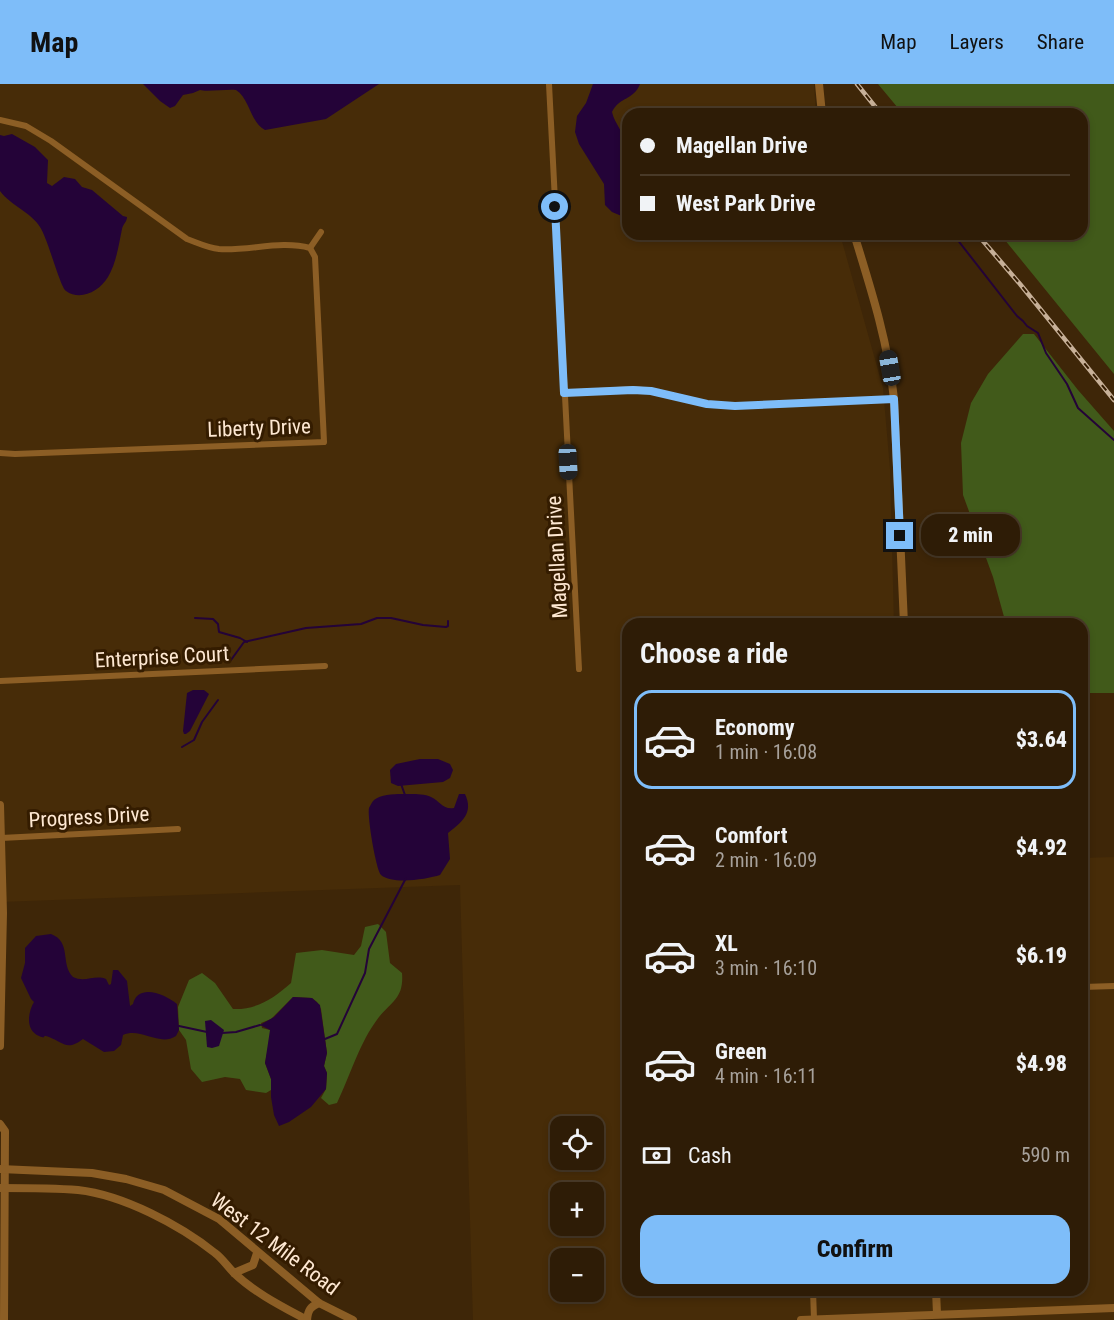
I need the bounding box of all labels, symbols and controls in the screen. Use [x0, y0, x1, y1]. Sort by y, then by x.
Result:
text: Map [30, 26, 78, 59]
text: Map [880, 30, 917, 54]
text: Layers [950, 30, 1004, 54]
text: Share [1037, 30, 1084, 54]
text: Magellan Drive [676, 133, 808, 158]
text: West Park Drive [676, 191, 816, 216]
route start [541, 193, 568, 220]
car [878, 349, 902, 387]
street label: Liberty Drive [207, 414, 311, 442]
car [558, 444, 578, 480]
street label: Magellan Drive [542, 495, 572, 619]
callout: 2 min [921, 515, 1020, 557]
route end [886, 522, 913, 549]
text: 2 min [948, 523, 993, 547]
text: Choose a ride [640, 638, 788, 670]
street label: Enterprise Court [94, 641, 230, 673]
icon: car [643, 713, 697, 767]
text: Economy [715, 715, 795, 740]
text: $3.64 [1016, 727, 1067, 752]
text: 1 min · 16:08 [715, 740, 817, 764]
street label: Progress Drive [28, 802, 150, 832]
icon: car [643, 821, 697, 875]
text: Comfort [715, 823, 788, 848]
text: $4.92 [1016, 835, 1067, 860]
text: 2 min · 16:09 [715, 848, 817, 872]
icon: car [643, 929, 697, 983]
text: XL [715, 931, 738, 956]
text: $6.19 [1016, 943, 1067, 968]
text: 3 min · 16:10 [715, 956, 817, 980]
icon: car [643, 1037, 697, 1091]
text: Green [715, 1039, 767, 1064]
text: $4.98 [1016, 1051, 1067, 1076]
text: 4 min · 16:11 [715, 1064, 817, 1088]
map controls [550, 1116, 604, 1302]
button: locate [550, 1116, 604, 1170]
icon: cash [640, 1139, 673, 1172]
text: Cash [688, 1143, 732, 1168]
text: 590 m [1021, 1143, 1070, 1167]
button: + [550, 1182, 604, 1236]
street label: West 12 Mile Road [206, 1188, 344, 1300]
button: Confirm [640, 1215, 1070, 1284]
button: − [550, 1248, 604, 1302]

